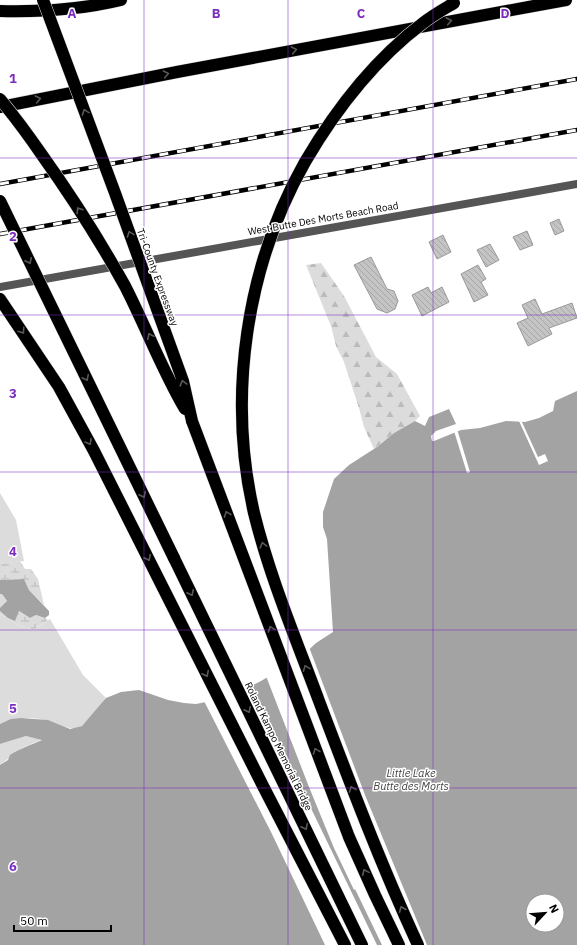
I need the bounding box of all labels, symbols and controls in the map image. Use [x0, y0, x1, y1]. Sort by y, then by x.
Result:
text: A [68, 5, 77, 22]
text: B [212, 5, 221, 22]
text: C [357, 5, 366, 22]
text: D [500, 5, 510, 22]
one-way arrow [446, 18, 452, 26]
one-way arrow [291, 47, 297, 55]
text: 1 [9, 70, 17, 87]
one-way arrow [163, 71, 169, 79]
one-way arrow [35, 96, 41, 104]
one-way arrow [81, 109, 89, 116]
street label: West Butte Des Morts Beach Road [247, 199, 399, 238]
one-way arrow [77, 207, 84, 214]
street label: Tri-County Expressway [134, 227, 181, 328]
text: 2 [9, 228, 17, 245]
one-way arrow [126, 231, 134, 238]
one-way arrow [24, 257, 32, 265]
one-way arrow [17, 326, 24, 333]
one-way arrow [147, 332, 155, 340]
one-way arrow [81, 374, 89, 382]
one-way arrow [179, 379, 188, 386]
text: 3 [9, 385, 17, 402]
one-way arrow [84, 438, 92, 445]
one-way arrow [138, 491, 146, 498]
one-way arrow [224, 510, 232, 517]
one-way arrow [259, 542, 267, 548]
text: 4 [9, 543, 17, 560]
one-way arrow [143, 554, 151, 561]
one-way arrow [186, 589, 194, 596]
one-way arrow [267, 626, 276, 633]
one-way arrow [303, 664, 311, 671]
one-way arrow [202, 670, 209, 677]
street label: Roland Kampo Memorial Bridge [242, 680, 316, 813]
text: 5 [9, 700, 17, 717]
one-way arrow [243, 706, 251, 713]
one-way arrow [313, 748, 321, 755]
water label: Little Lake Butte des Morts [373, 766, 449, 793]
one-way arrow [349, 786, 357, 793]
one-way arrow [300, 822, 308, 830]
text: 6 [9, 858, 17, 875]
one-way arrow [362, 868, 370, 876]
north arrow [525, 893, 565, 933]
text: N [546, 902, 562, 915]
one-way arrow [398, 906, 406, 913]
scale bar [14, 907, 111, 933]
text: 50 m [20, 913, 48, 928]

